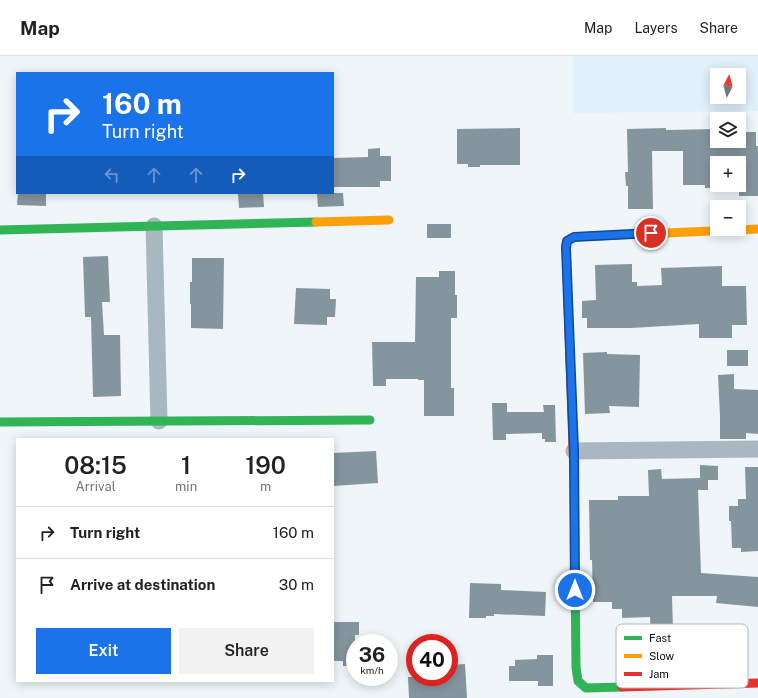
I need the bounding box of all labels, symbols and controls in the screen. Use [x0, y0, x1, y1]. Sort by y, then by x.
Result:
text: Map [20, 17, 60, 39]
text: Map [584, 20, 612, 36]
text: Layers [634, 20, 678, 36]
text: Share [700, 20, 738, 36]
north arrow [710, 68, 746, 104]
map controls [710, 68, 746, 236]
text: 160 m [102, 87, 182, 120]
icon: right [36, 88, 88, 140]
button: layers [710, 112, 746, 148]
text: Turn right [102, 121, 184, 142]
button: + [710, 156, 746, 192]
icon: left [101, 164, 123, 186]
icon: ahead [143, 164, 165, 186]
icon: ahead [185, 164, 207, 186]
icon: right [227, 164, 249, 186]
button: − [710, 200, 746, 236]
pin [634, 216, 668, 250]
icon: arrive [640, 222, 662, 244]
text: 08:15 [64, 451, 127, 479]
text: 1 [181, 451, 191, 479]
text: 190 [245, 451, 286, 479]
text: Arrival [75, 479, 116, 494]
text: min [175, 479, 197, 494]
text: m [260, 479, 271, 494]
icon: right [36, 522, 58, 544]
text: Turn right [70, 524, 140, 541]
text: 160 m [273, 524, 314, 541]
position arrow [554, 569, 596, 611]
icon: arrive [36, 574, 58, 596]
text: Arrive at destination [70, 576, 215, 593]
text: 30 m [279, 576, 314, 593]
legend [616, 624, 748, 688]
button: Exit [36, 628, 171, 674]
button: Share [179, 628, 314, 674]
text: Fast [649, 632, 671, 644]
speed limit sign: 40 [406, 634, 458, 686]
text: 36 [359, 643, 385, 667]
text: Slow [649, 650, 675, 662]
text: km/h [360, 664, 384, 676]
text: Jam [649, 668, 669, 680]

